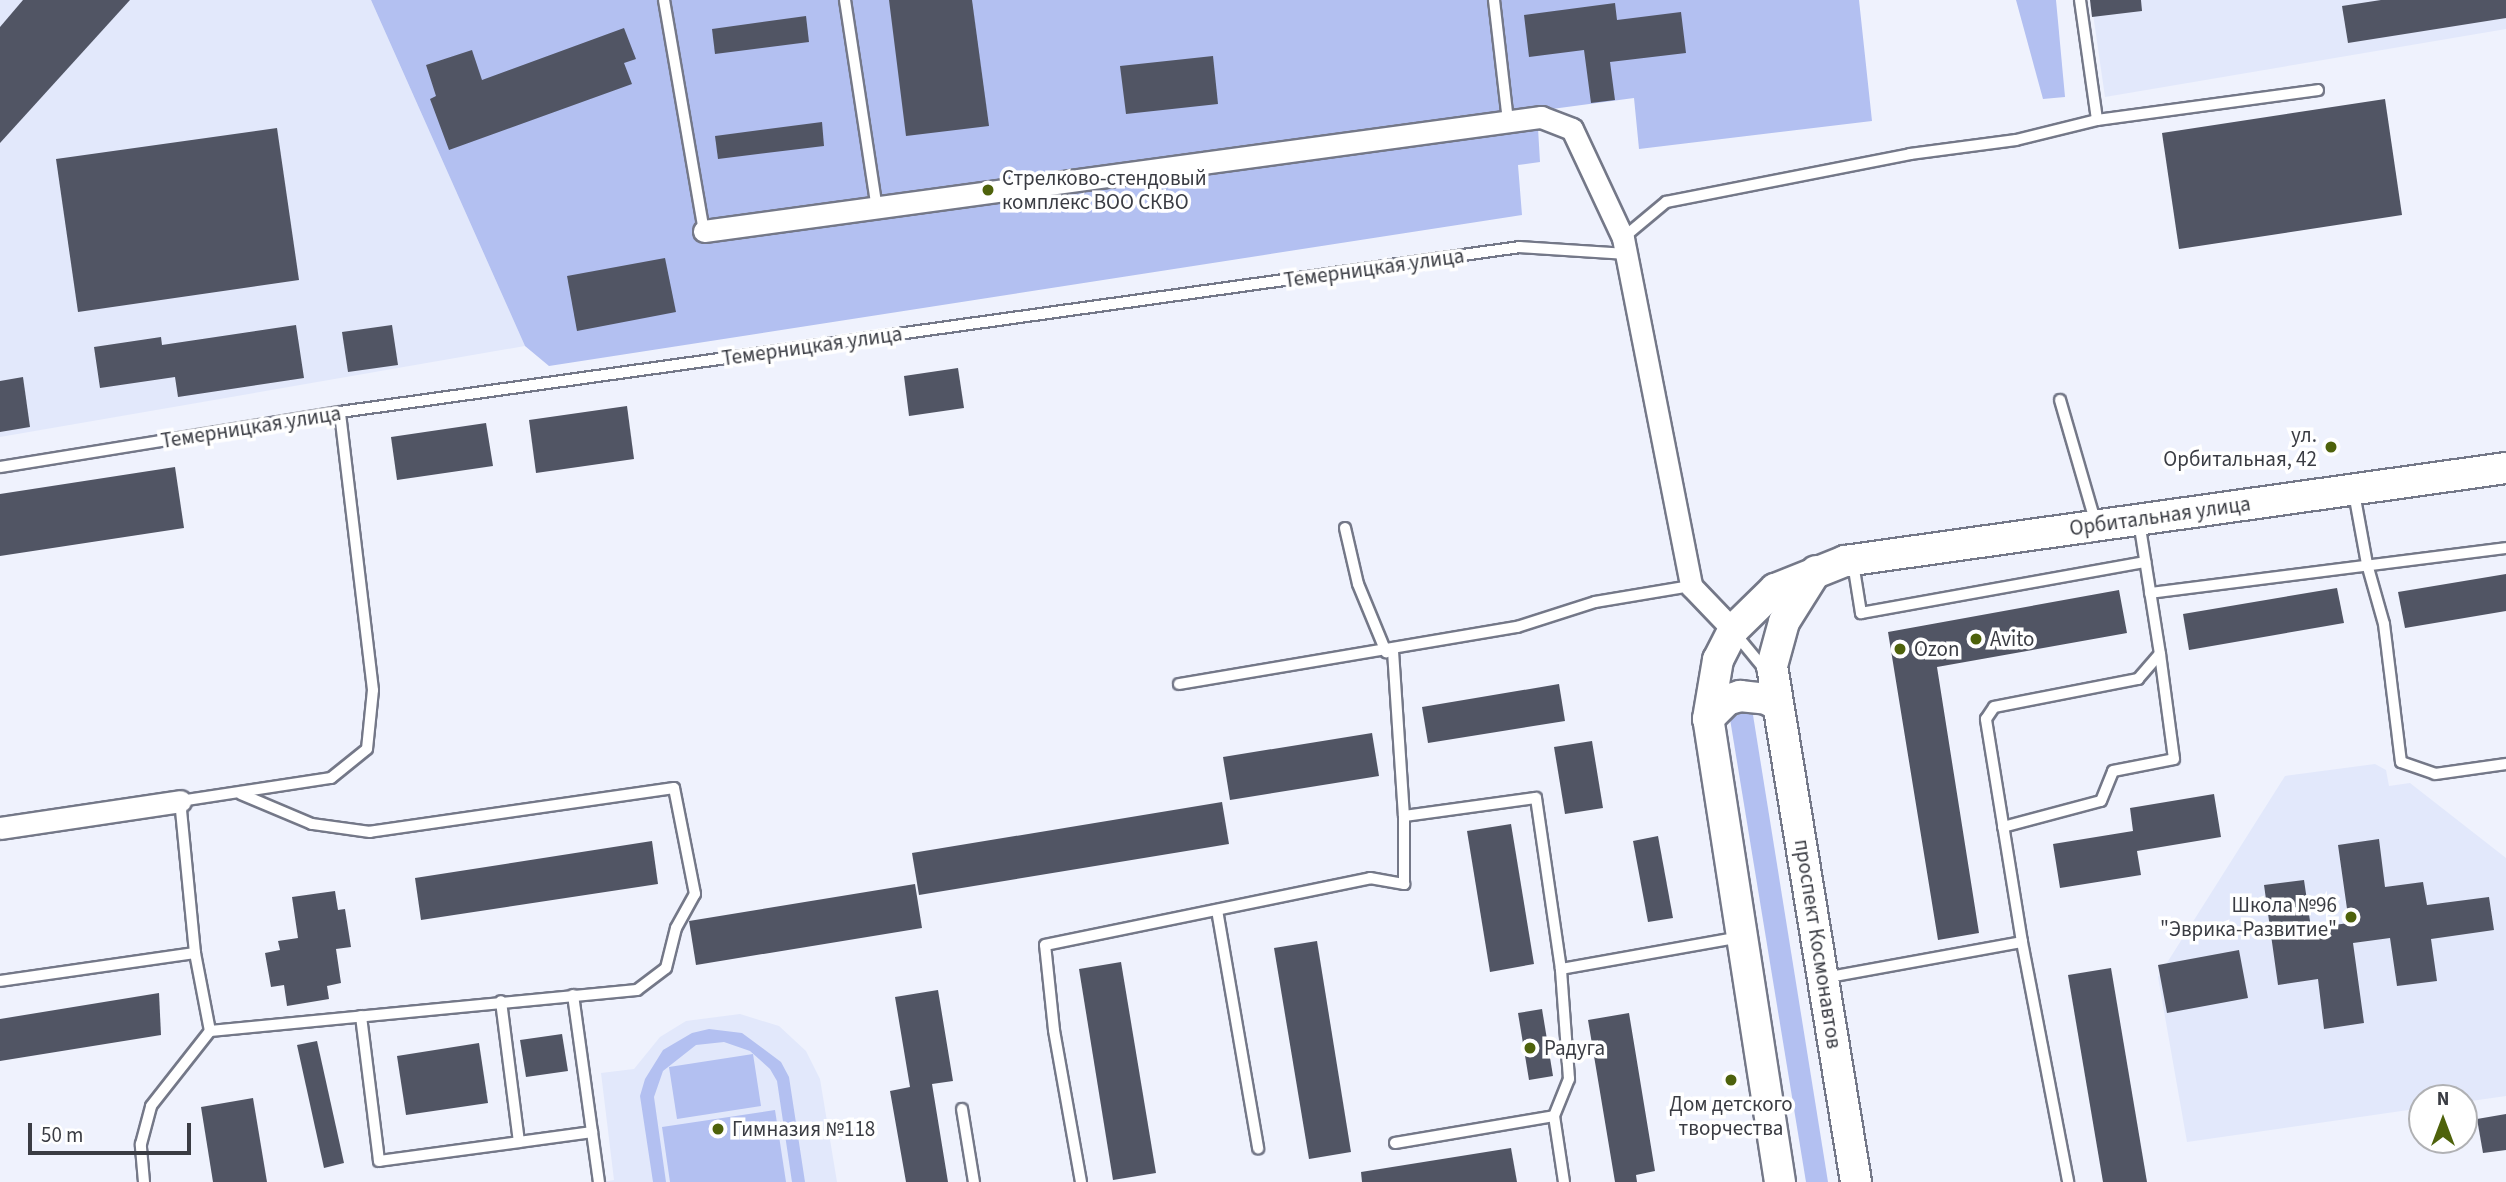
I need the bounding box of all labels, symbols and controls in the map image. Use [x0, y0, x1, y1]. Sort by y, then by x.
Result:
place label: Стрелково-стендовый комплекс ВОО СКВО [1002, 165, 1207, 215]
marker: Стрелково-стендовый комплекс ВОО СКВО [980, 182, 996, 198]
street label: Темерницкая улица [1282, 243, 1466, 293]
street label: Темерницкая улица [720, 321, 904, 371]
street label: Темерницкая улица [159, 400, 343, 454]
place label: ул. Орбитальная, 42 [2163, 422, 2317, 472]
marker: ул. Орбитальная, 42 [2323, 439, 2339, 455]
street label: Орбитальная улица [2068, 491, 2252, 541]
place label: Avito [1990, 626, 2034, 652]
marker: Avito [1968, 631, 1984, 647]
place label: Ozon [1914, 636, 1959, 662]
marker: Ozon [1892, 641, 1908, 657]
street label: проспект Космонавтов [1789, 837, 1847, 1051]
place label: Школа №96 "Эврика-Развитие" [2160, 892, 2337, 942]
marker: Школа №96 "Эврика-Развитие" [2343, 909, 2359, 925]
place label: Радуга [1544, 1035, 1605, 1061]
marker: Радуга [1522, 1040, 1538, 1056]
marker: Дом детского творчества [1723, 1072, 1739, 1088]
north arrow [2408, 1084, 2478, 1154]
text: N [2437, 1086, 2449, 1113]
place label: Дом детского творчества [1669, 1091, 1793, 1141]
scale bar [32, 1108, 194, 1152]
place label: Гимназия №118 [732, 1116, 875, 1142]
text: 50 m [41, 1120, 83, 1150]
marker: Гимназия №118 [710, 1121, 726, 1137]

